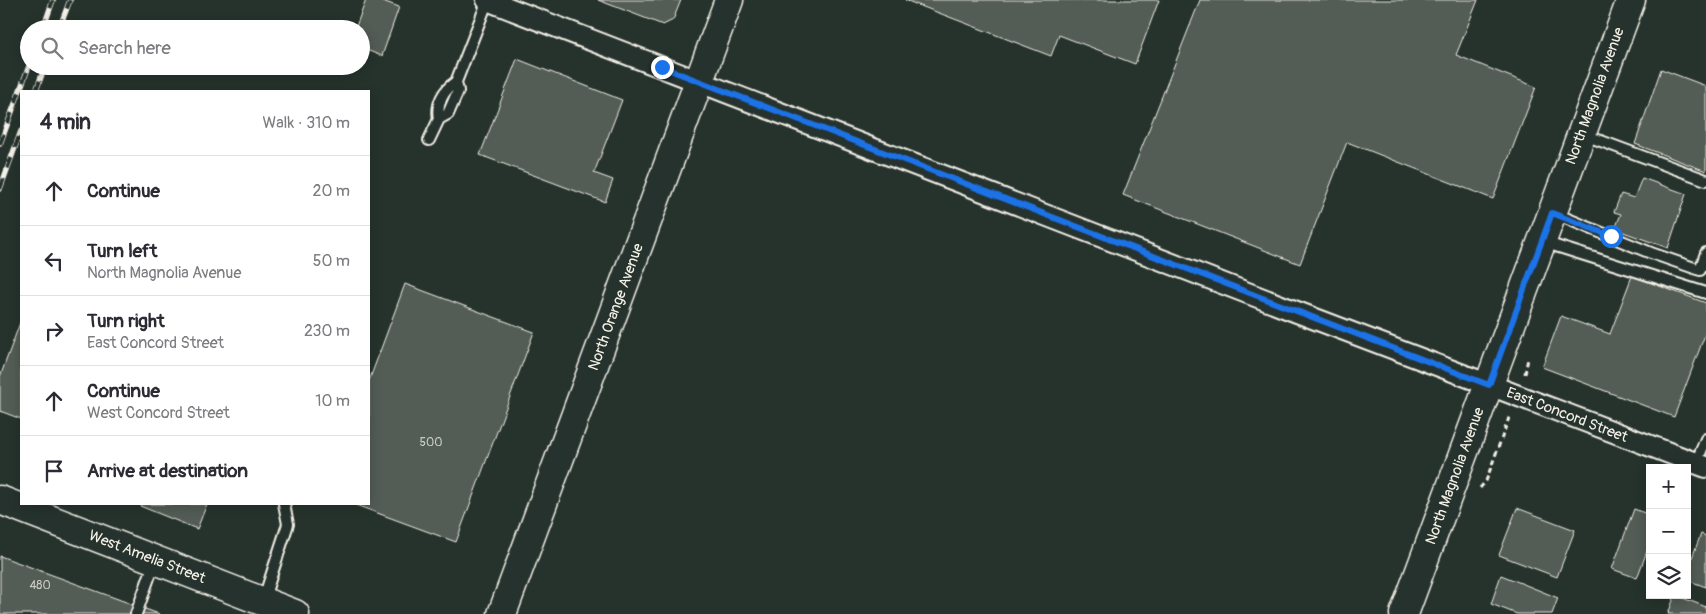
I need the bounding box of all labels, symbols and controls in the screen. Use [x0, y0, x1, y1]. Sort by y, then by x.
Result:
search box [20, 20, 370, 75]
street label: North Magnolia Avenue [1561, 24, 1629, 167]
icon: search [38, 34, 66, 62]
text: Search here [78, 36, 171, 60]
route end [651, 56, 674, 79]
text: 4 min [40, 109, 91, 136]
text: Walk · 310 m [263, 113, 350, 133]
icon: ahead [40, 177, 68, 205]
text: Continue [87, 179, 160, 203]
text: 20 m [312, 181, 350, 201]
route start [1600, 225, 1623, 248]
text: Turn left [87, 239, 157, 263]
street label: North Orange Avenue [584, 240, 648, 373]
icon: left [40, 247, 68, 275]
text: 50 m [313, 251, 350, 271]
text: North Magnolia Avenue [87, 263, 241, 283]
text: Turn right [87, 309, 165, 333]
icon: right [40, 317, 68, 345]
text: 230 m [304, 321, 350, 341]
text: East Concord Street [87, 333, 224, 353]
text: Continue [87, 379, 160, 403]
street label: East Concord Street [1504, 383, 1631, 447]
icon: ahead [40, 387, 68, 415]
text: 10 m [315, 391, 350, 411]
text: West Concord Street [87, 403, 230, 423]
street label: North Magnolia Avenue [1421, 404, 1489, 547]
house number: 500 [420, 435, 442, 450]
icon: arrive [40, 457, 68, 485]
text: Arrive at destination [87, 459, 248, 483]
map controls [1646, 464, 1691, 599]
button: + [1646, 464, 1691, 509]
button: − [1646, 509, 1691, 554]
street label: West Amelia Street [86, 526, 209, 588]
button: layers [1646, 554, 1691, 599]
house number: 480 [29, 578, 51, 593]

